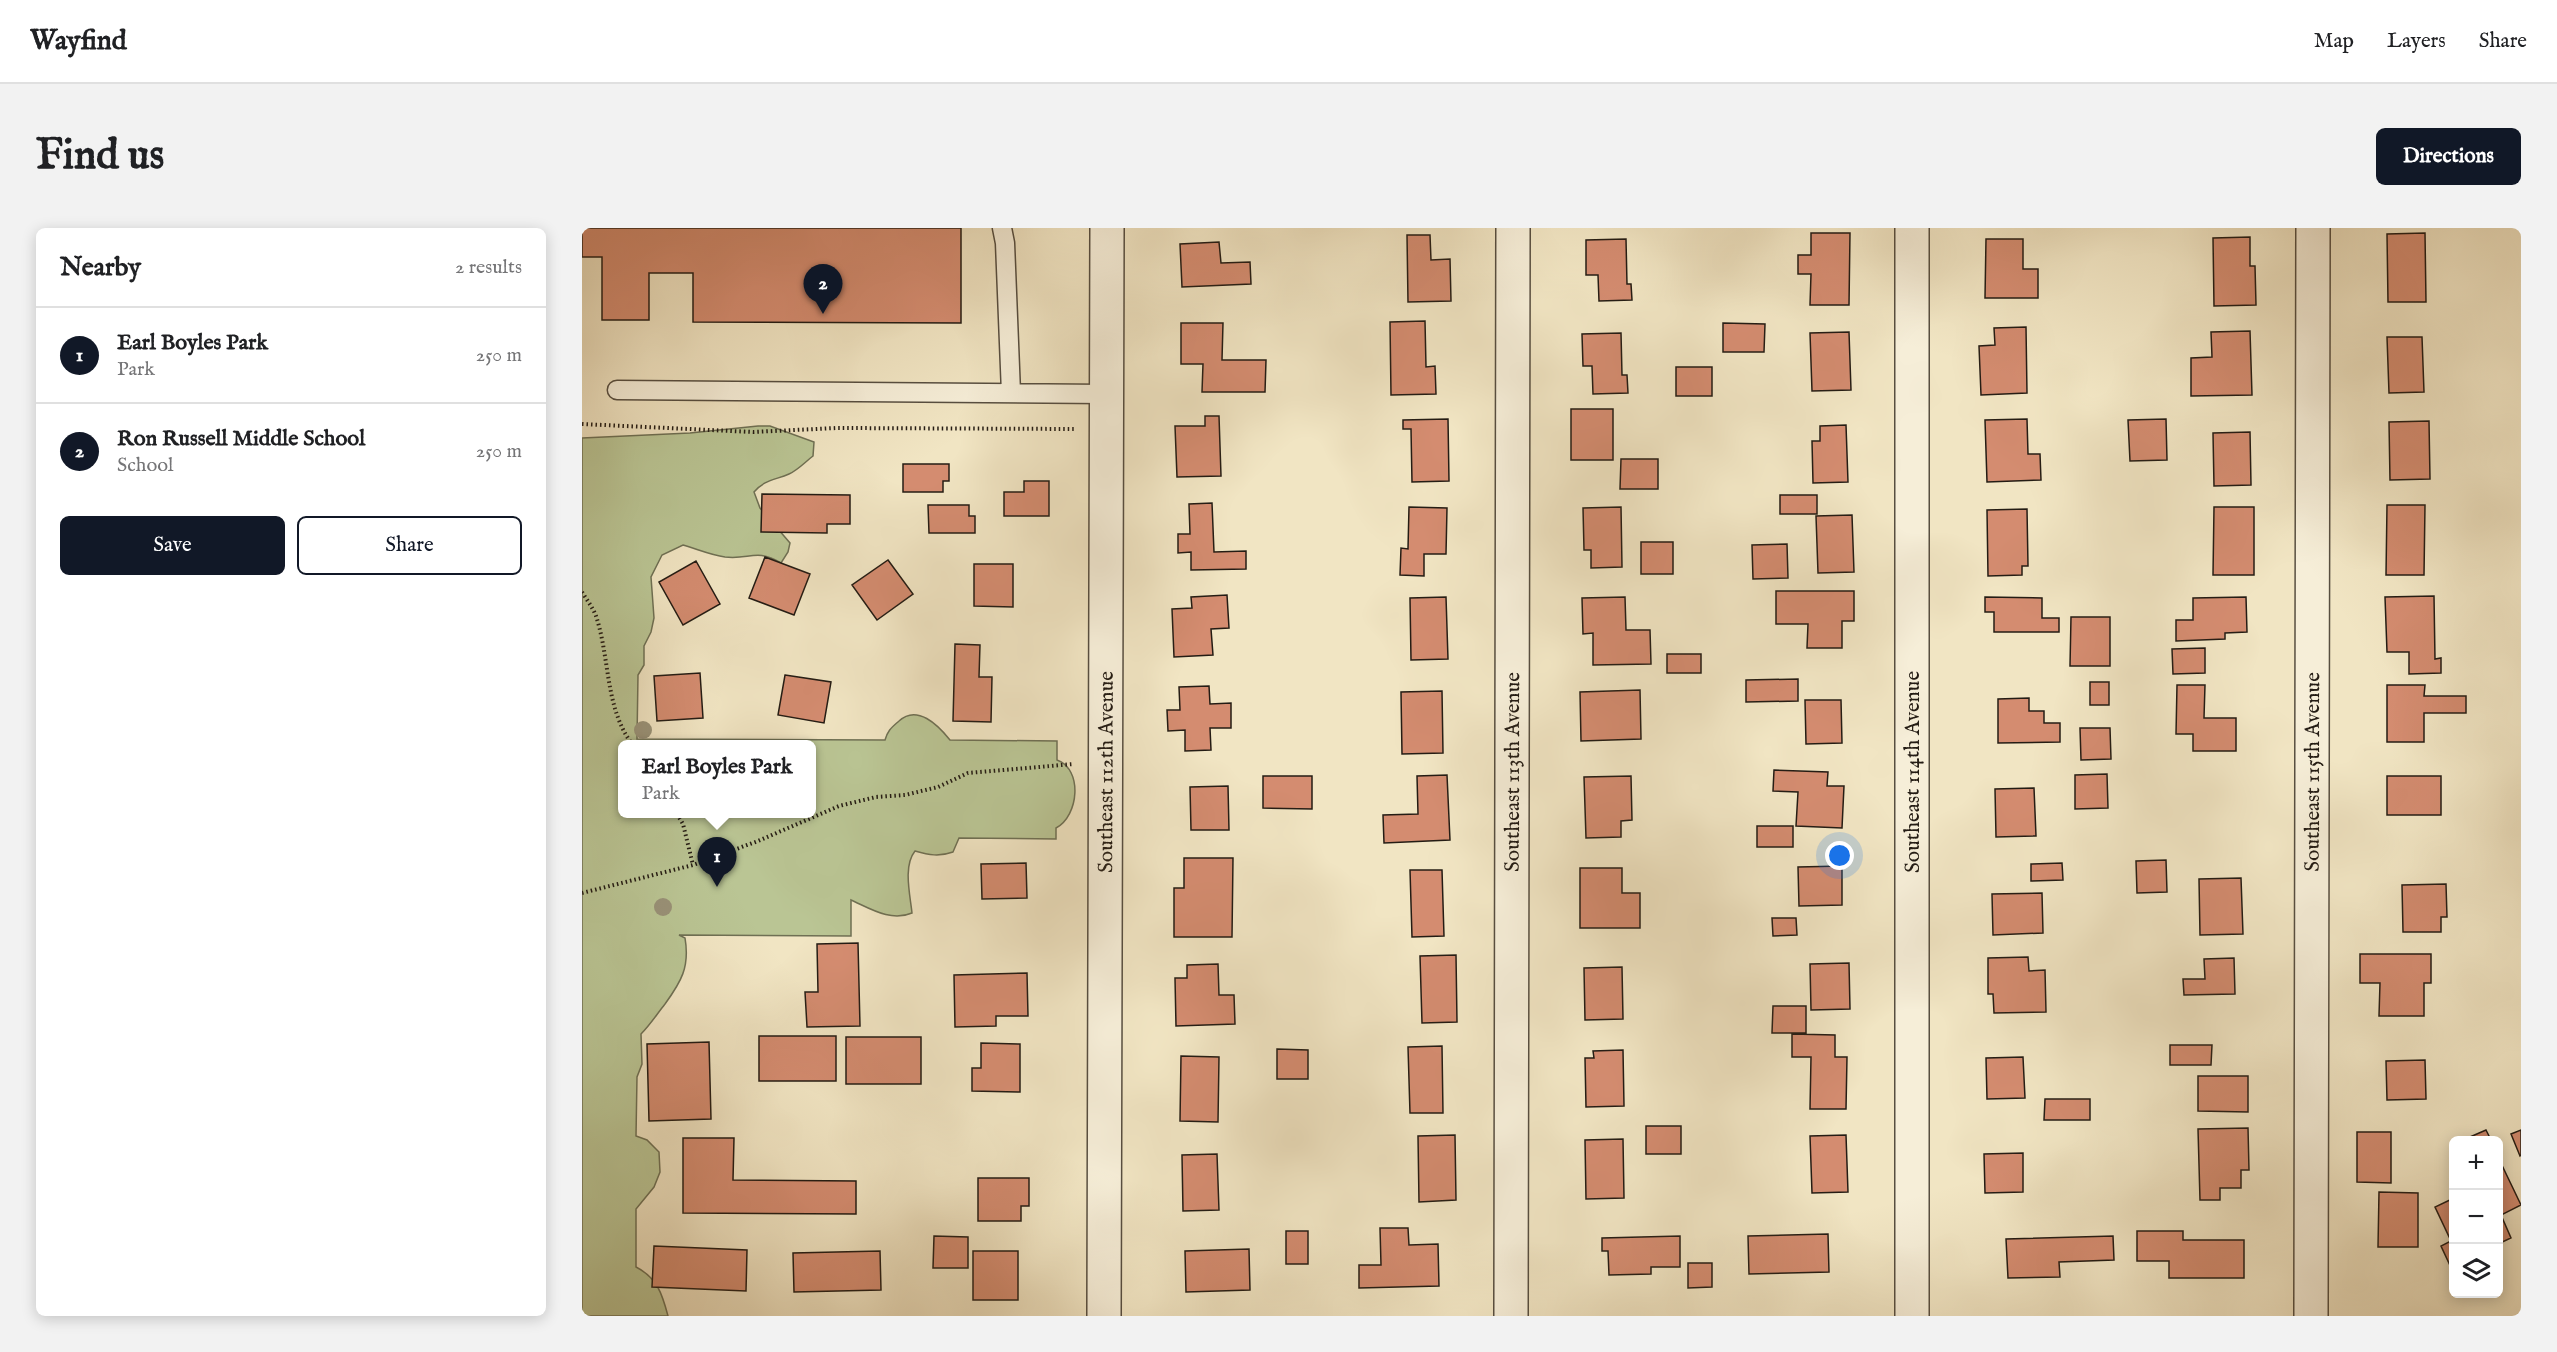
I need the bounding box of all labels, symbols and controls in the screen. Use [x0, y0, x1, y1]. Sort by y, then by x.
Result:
text: Wayfind [30, 24, 127, 59]
text: Map [2314, 28, 2354, 55]
text: Layers [2387, 28, 2446, 55]
text: Share [2479, 28, 2527, 55]
button: Directions [2376, 128, 2521, 185]
text: Find us [36, 130, 164, 183]
text: Nearby [60, 251, 141, 284]
text: 2 results [455, 255, 522, 280]
pin: 2 [804, 264, 842, 314]
text: Earl Boyles Park [117, 329, 268, 357]
text: 1 [76, 343, 83, 368]
text: 250 m [476, 343, 522, 368]
text: Park [117, 357, 155, 382]
text: Ron Russell Middle School [117, 425, 365, 453]
text: 2 [75, 439, 84, 464]
text: 250 m [476, 439, 522, 464]
text: School [117, 453, 173, 478]
button: Save [60, 516, 285, 575]
button: Share [297, 516, 522, 575]
street label: Southeast 112th Avenue [1093, 671, 1121, 873]
street label: Southeast 114th Avenue [1900, 671, 1927, 873]
street label: Southeast 113th Avenue [1500, 672, 1527, 872]
street label: Southeast 115th Avenue [2300, 672, 2327, 872]
popup [618, 740, 816, 818]
text: Earl Boyles Park [642, 753, 792, 781]
text: Park [642, 781, 680, 806]
pin: 1 [698, 838, 736, 887]
your location [1825, 841, 1854, 870]
map controls [2449, 1136, 2503, 1298]
button: + [2449, 1136, 2503, 1190]
button: − [2449, 1190, 2503, 1244]
button: layers [2449, 1244, 2503, 1298]

